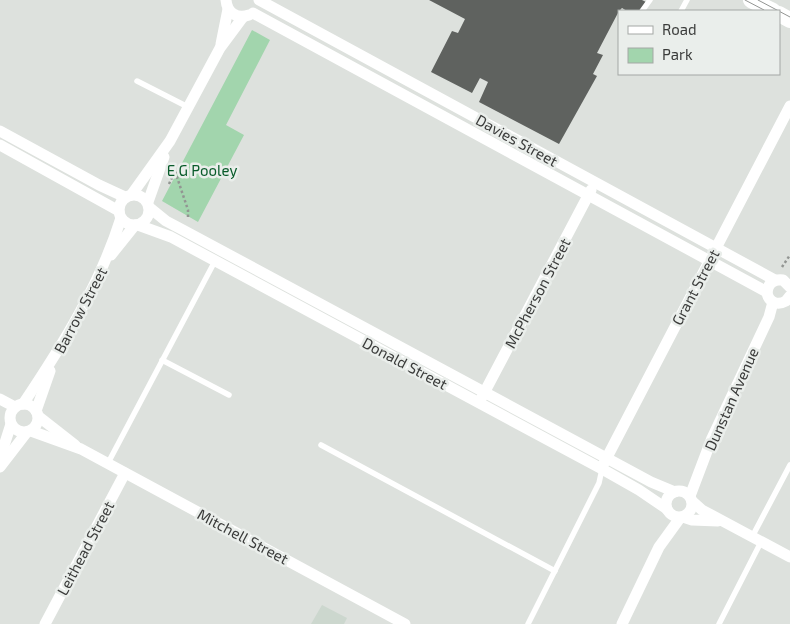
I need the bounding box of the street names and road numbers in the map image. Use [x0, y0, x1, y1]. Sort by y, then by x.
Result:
street label: Davies Street [473, 110, 561, 170]
street label: McPherson Street [500, 235, 574, 351]
street label: Grant Street [668, 246, 723, 328]
street label: Barrow Street [50, 264, 110, 356]
street label: Donald Street [359, 333, 451, 393]
street label: Dunstan Avenue [700, 345, 762, 453]
street label: Leithead Street [53, 498, 117, 598]
street label: Mitchell Street [195, 505, 292, 568]

